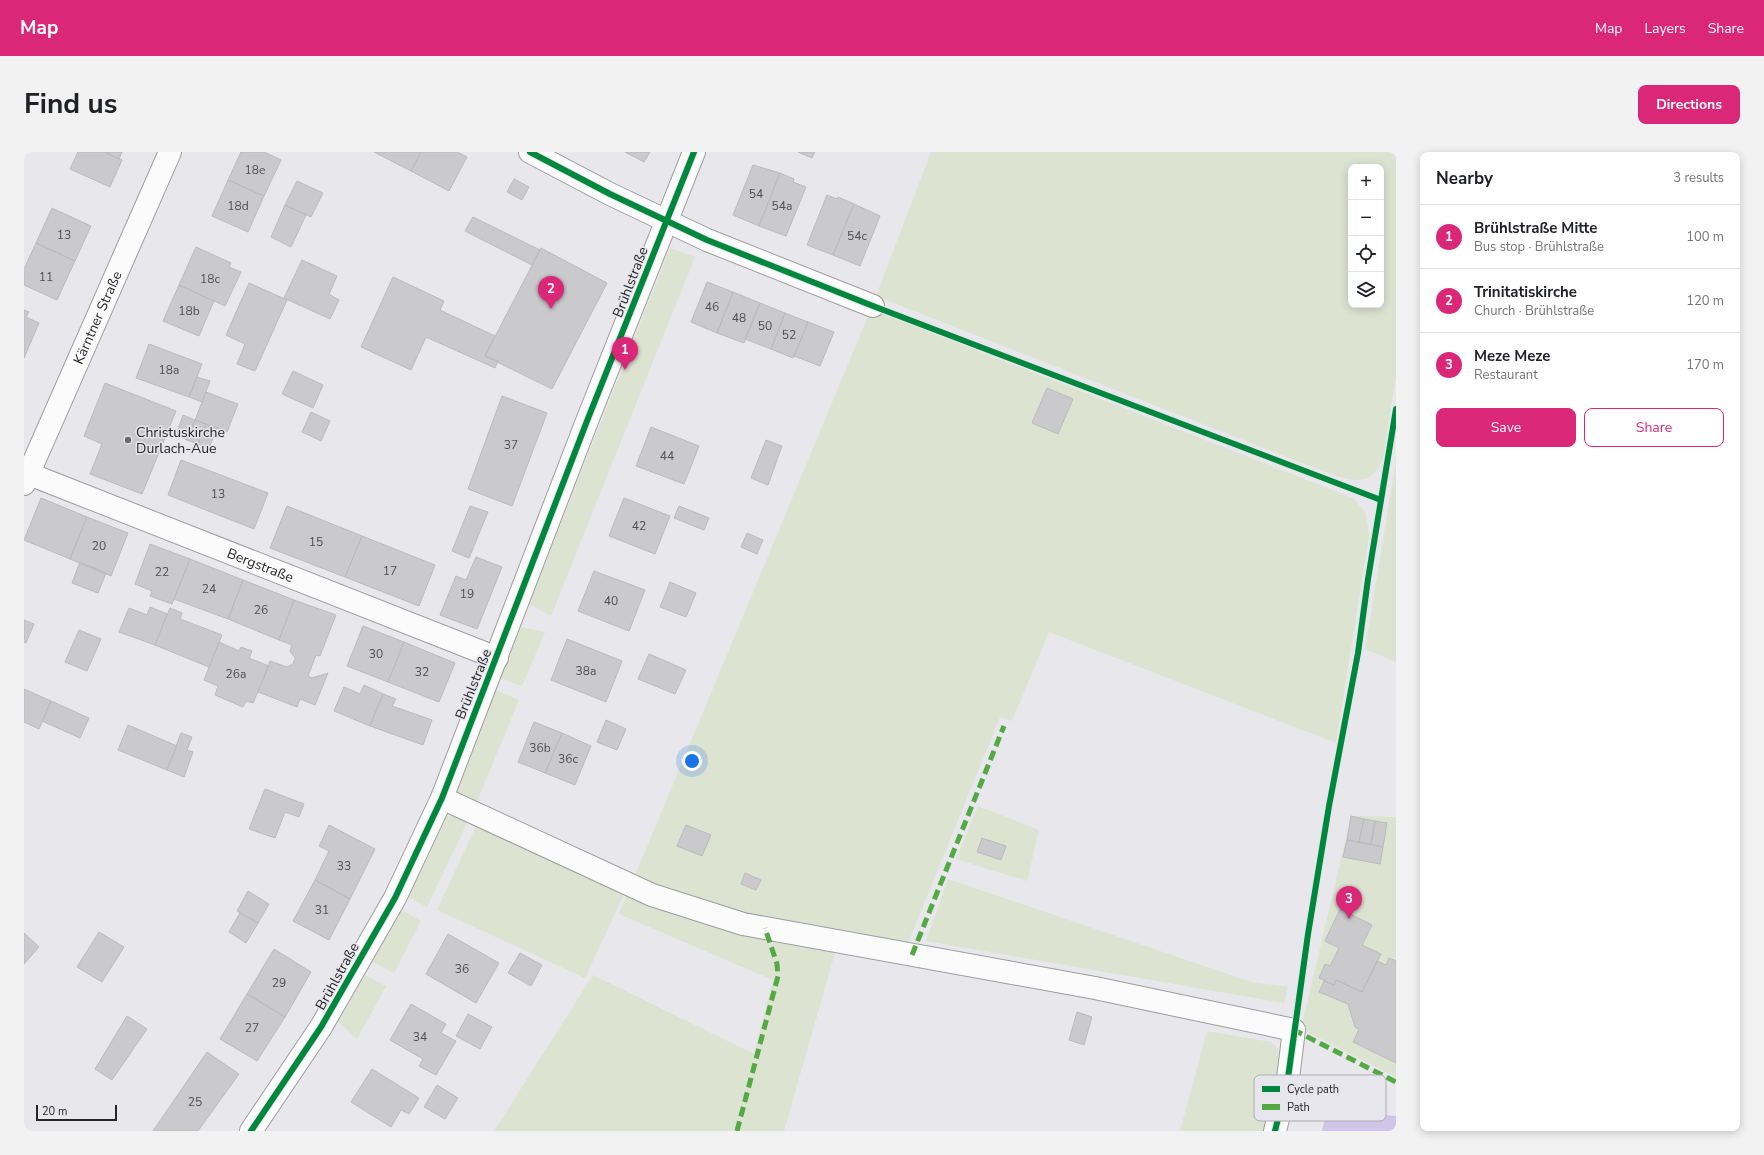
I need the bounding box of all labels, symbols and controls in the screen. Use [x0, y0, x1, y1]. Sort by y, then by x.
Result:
text: Map [20, 15, 58, 41]
text: Map [1595, 19, 1622, 38]
text: Layers [1644, 19, 1686, 38]
text: Share [1708, 19, 1744, 38]
text: Find us [24, 85, 118, 123]
button: Directions [1638, 85, 1740, 124]
house number: 18e [245, 162, 265, 178]
map controls [1348, 164, 1384, 308]
button: + [1348, 164, 1384, 200]
text: Nearby [1436, 167, 1493, 190]
text: 3 results [1673, 169, 1724, 187]
house number: 54 [749, 186, 763, 202]
house number: 18d [227, 198, 249, 214]
house number: 54a [772, 198, 792, 214]
button: − [1348, 200, 1384, 236]
text: Brühlstraße Mitte [1474, 218, 1597, 238]
house number: 13 [57, 227, 71, 243]
house number: 54c [847, 228, 867, 244]
text: 1 [1445, 228, 1453, 246]
text: 100 m [1686, 228, 1724, 246]
button: locate [1348, 236, 1384, 272]
text: Bus stop · Brühlstraße [1474, 238, 1604, 256]
street label: Brühlstraße [608, 244, 653, 320]
street label: Kärntner Straße [69, 268, 127, 367]
house number: 11 [39, 269, 53, 285]
house number: 18c [200, 271, 220, 287]
button: layers [1348, 272, 1384, 308]
pin: 2 [538, 276, 564, 309]
text: Trinitatiskirche [1474, 282, 1577, 302]
text: 2 [1445, 292, 1453, 310]
text: 120 m [1686, 292, 1724, 310]
house number: 46 [705, 299, 719, 315]
text: Church · Brühlstraße [1474, 302, 1594, 320]
house number: 18b [178, 303, 200, 319]
house number: 48 [732, 310, 746, 326]
house number: 50 [758, 318, 772, 334]
house number: 52 [782, 327, 796, 343]
pin: 1 [612, 337, 638, 370]
text: Meze Meze [1474, 346, 1550, 366]
text: 3 [1445, 356, 1453, 374]
text: 170 m [1686, 356, 1724, 374]
house number: 18a [159, 362, 179, 378]
text: Restaurant [1474, 366, 1538, 384]
button: Save [1436, 408, 1576, 447]
button: Share [1584, 408, 1724, 447]
place label: Christuskirche Durlach-Aue [136, 423, 225, 458]
marker: Christuskirche Durlach-Aue [123, 435, 133, 445]
house number: 37 [504, 437, 518, 453]
house number: 44 [660, 448, 674, 464]
house number: 13 [211, 486, 225, 502]
house number: 42 [632, 518, 646, 534]
house number: 15 [309, 534, 323, 550]
house number: 20 [92, 538, 106, 554]
street label: Bergstraße [224, 544, 296, 587]
house number: 17 [383, 563, 397, 579]
house number: 22 [155, 564, 169, 580]
house number: 24 [202, 581, 216, 597]
house number: 19 [460, 586, 474, 602]
house number: 40 [604, 593, 618, 609]
house number: 26 [254, 602, 268, 618]
house number: 30 [369, 646, 383, 662]
street label: Brühlstraße [451, 646, 496, 722]
house number: 38a [576, 663, 596, 679]
house number: 32 [415, 664, 429, 680]
house number: 26a [226, 666, 246, 682]
house number: 36b [529, 740, 551, 756]
house number: 36c [558, 751, 578, 767]
your location [682, 751, 702, 771]
house number: 33 [337, 858, 351, 874]
pin: 3 [1336, 886, 1362, 919]
house number: 31 [315, 902, 329, 918]
street label: Brühlstraße [311, 939, 364, 1013]
house number: 36 [455, 961, 469, 977]
house number: 29 [272, 975, 286, 991]
house number: 27 [245, 1020, 259, 1036]
house number: 34 [413, 1029, 427, 1045]
legend [1254, 1075, 1386, 1121]
text: Cycle path [1287, 1082, 1339, 1097]
house number: 25 [188, 1094, 202, 1110]
text: Path [1287, 1100, 1310, 1115]
scale bar [36, 1103, 117, 1122]
text: 20 m [42, 1104, 67, 1119]

